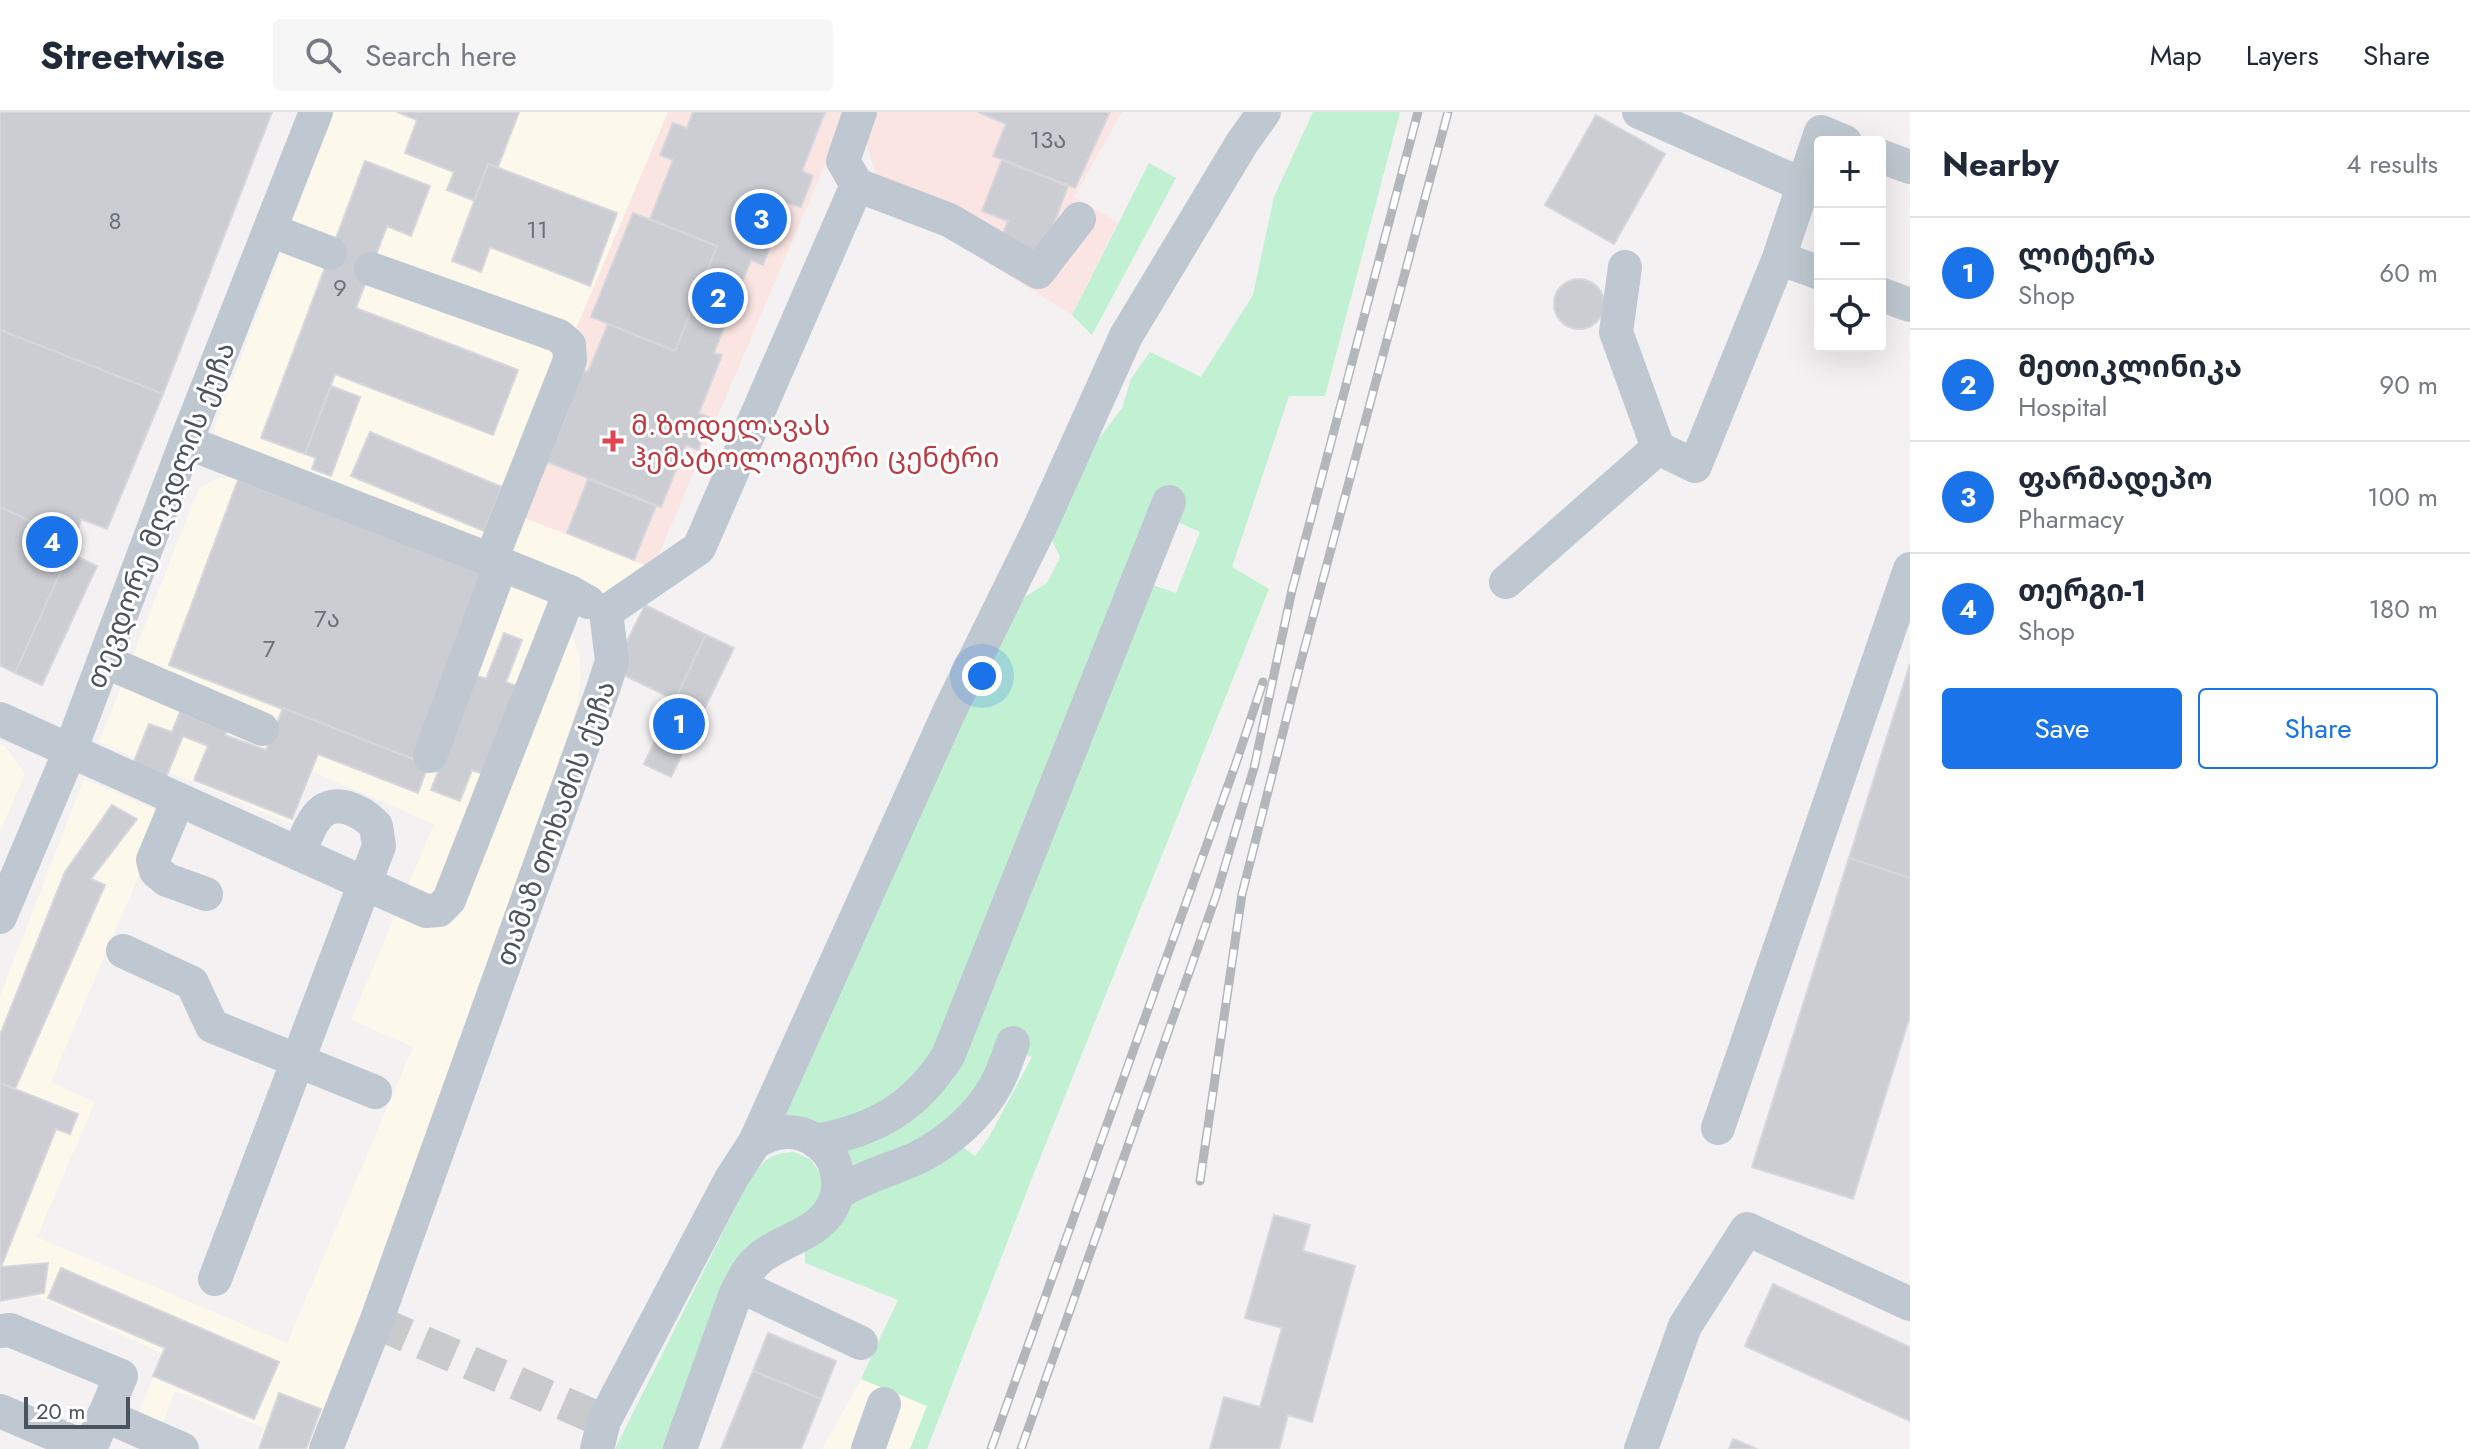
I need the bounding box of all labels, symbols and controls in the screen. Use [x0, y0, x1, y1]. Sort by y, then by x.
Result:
search box [273, 19, 833, 91]
text: Streetwise [40, 28, 225, 83]
icon: search [301, 33, 345, 77]
text: Search here [365, 34, 517, 77]
text: Map [2150, 35, 2202, 76]
text: Layers [2246, 35, 2319, 76]
text: Share [2363, 35, 2430, 76]
house number: 13ა [1029, 122, 1067, 157]
map controls [1814, 136, 1886, 352]
button: + [1814, 136, 1886, 208]
text: Nearby [1942, 140, 2059, 189]
text: 4 results [2346, 145, 2438, 183]
pin: 3 [735, 189, 787, 249]
house number: 8 [108, 203, 122, 238]
button: − [1814, 208, 1886, 280]
house number: 11 [526, 212, 548, 247]
text: ლიტერა [2018, 233, 2156, 276]
text: 1 [1961, 254, 1975, 292]
text: 60 m [2379, 254, 2438, 292]
pin: 2 [692, 268, 744, 328]
house number: 9 [333, 270, 347, 305]
text: Shop [2018, 276, 2075, 314]
button: locate [1814, 280, 1886, 352]
street label: თევდორე მღვდლის ქუჩა [75, 336, 246, 694]
text: მეთიკლინიკა [2018, 345, 2242, 388]
text: 2 [1959, 366, 1977, 404]
text: 90 m [2379, 366, 2438, 404]
text: Hospital [2018, 388, 2108, 426]
place label: მ.ზოდელავას ჰემატოლოგიური ცენტრი [631, 405, 999, 478]
marker: მ.ზოდელავას ჰემატოლოგიური ცენტრი [602, 430, 624, 452]
text: ფარმადეპო [2018, 457, 2213, 500]
text: 3 [1960, 478, 1976, 516]
text: 100 m [2367, 478, 2438, 516]
text: Pharmacy [2018, 500, 2124, 538]
pin: 4 [26, 512, 78, 572]
text: თერგი-1 [2018, 569, 2146, 612]
text: 4 [1959, 590, 1977, 628]
text: 180 m [2368, 590, 2438, 628]
house number: 7ა [314, 601, 340, 636]
text: Shop [2018, 612, 2075, 650]
house number: 7 [263, 631, 276, 666]
your location [962, 656, 1002, 696]
street label: თამაზ თოხაძის ქუჩა [485, 675, 626, 972]
button: Save [1942, 688, 2182, 769]
button: Share [2198, 688, 2438, 769]
pin: 1 [653, 694, 705, 754]
scale bar [24, 1393, 130, 1429]
text: 20 m [36, 1395, 85, 1427]

